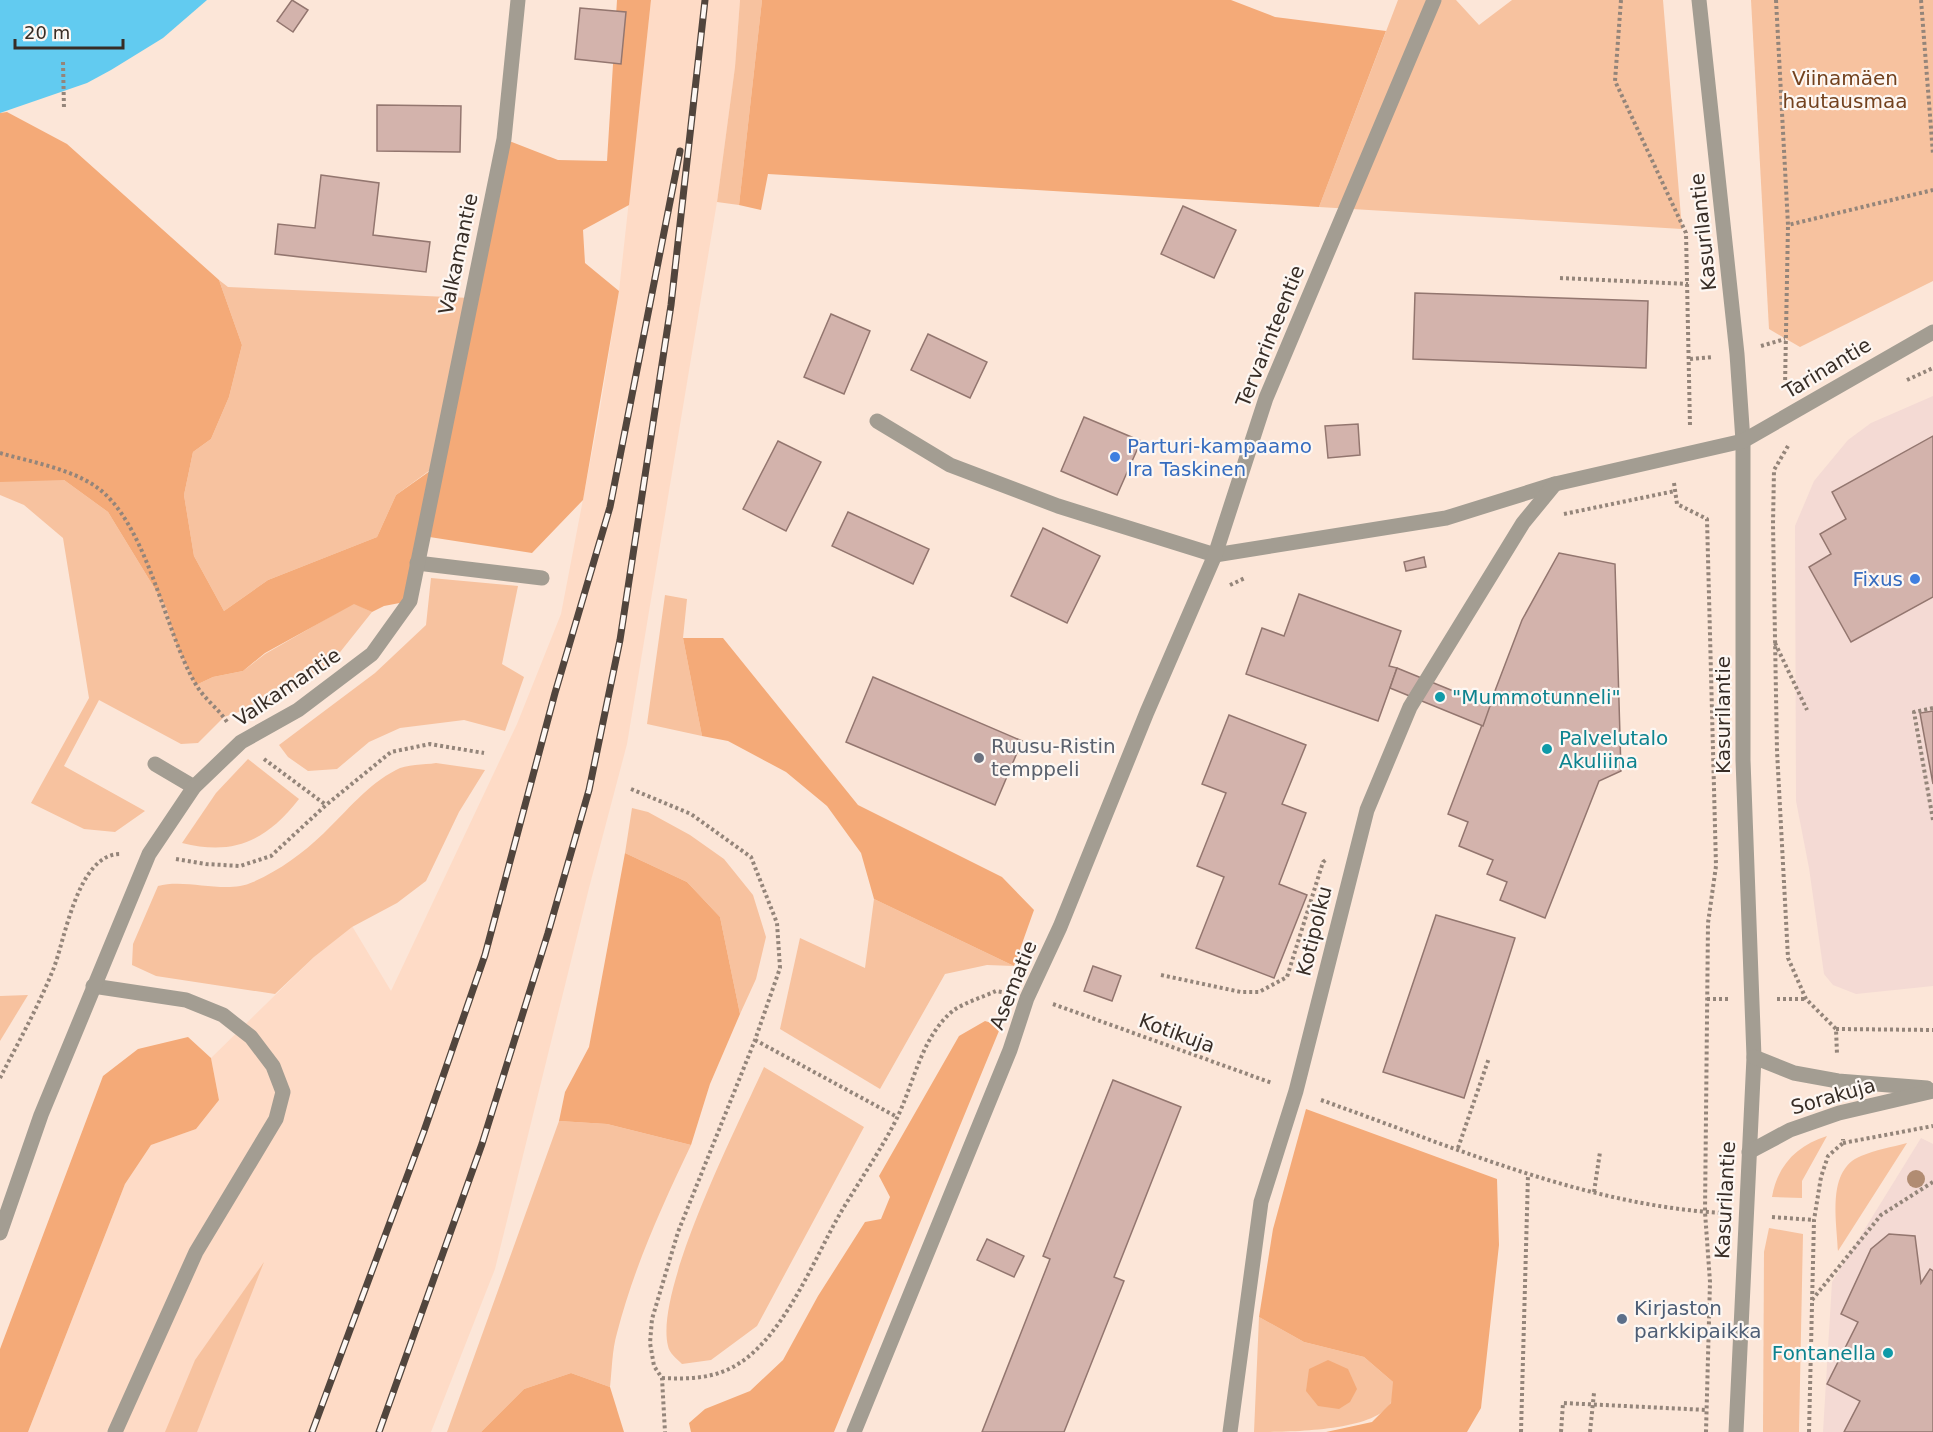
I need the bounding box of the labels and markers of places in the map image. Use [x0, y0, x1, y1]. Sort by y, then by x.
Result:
place label: Parturi-kampaamo Ira Taskinen [1127, 434, 1312, 481]
marker: Parturi-kampaamo Ira Taskinen [1108, 450, 1122, 464]
place label: Fixus [1852, 567, 1903, 591]
marker: Fixus [1908, 572, 1922, 586]
place label: "Mummotunneli" [1452, 685, 1621, 709]
marker: "Mummotunneli" [1433, 690, 1447, 704]
place label: Palvelutalo Akuliina [1559, 726, 1668, 773]
place label: Ruusu-Ristin temppeli [991, 734, 1116, 781]
marker: Palvelutalo Akuliina [1540, 742, 1554, 756]
marker: Ruusu-Ristin temppeli [972, 751, 986, 765]
place label: Kirjaston parkkipaikka [1634, 1296, 1761, 1343]
marker: Kirjaston parkkipaikka [1615, 1312, 1629, 1326]
place label: Fontanella [1772, 1341, 1876, 1365]
marker: Fontanella [1881, 1346, 1895, 1360]

